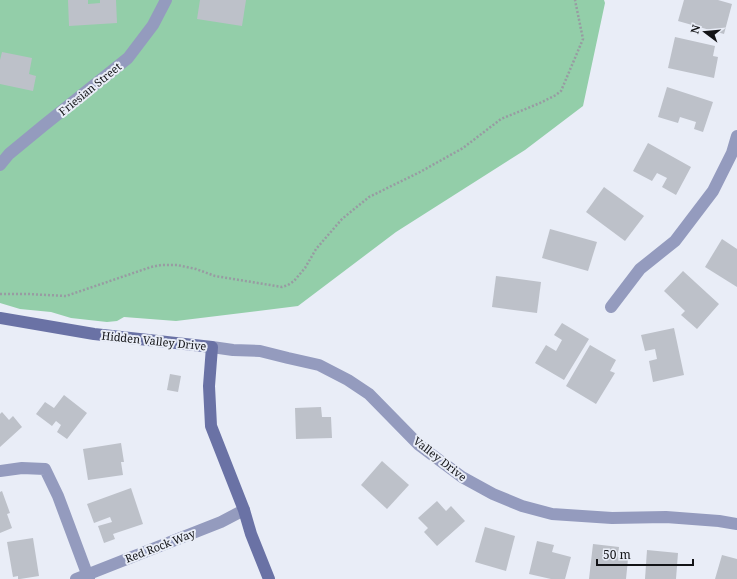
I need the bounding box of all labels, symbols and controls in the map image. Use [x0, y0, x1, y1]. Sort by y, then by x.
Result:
north arrow [685, 12, 725, 52]
text: N [687, 23, 703, 35]
street label: Friesian Street [55, 59, 124, 118]
street label: Hidden Valley Drive [101, 328, 207, 353]
street label: Valley Drive [411, 433, 470, 484]
street label: Red Rock Way [123, 525, 198, 566]
scale bar [597, 541, 693, 567]
text: 50 m [603, 546, 631, 563]

